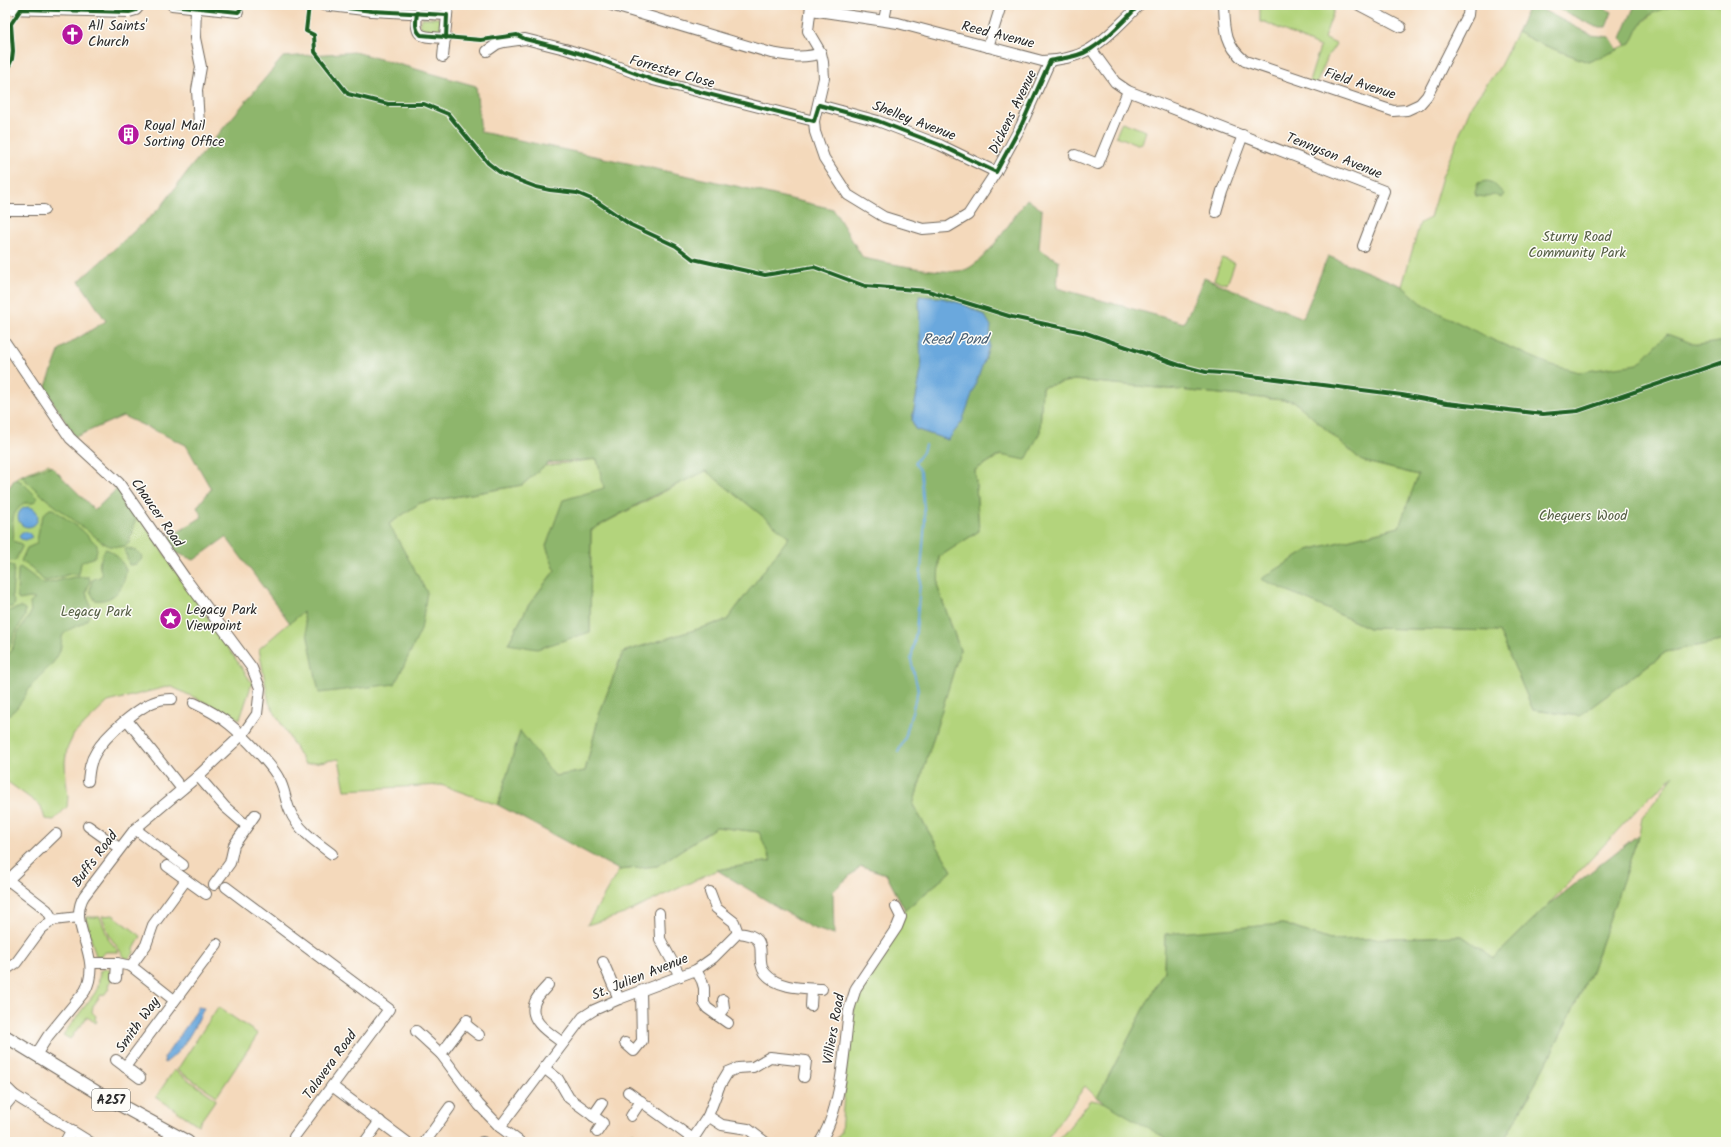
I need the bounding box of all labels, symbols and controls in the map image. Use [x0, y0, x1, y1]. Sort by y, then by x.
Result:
place label: All Saints' Church [88, 15, 148, 53]
street label: Reed Avenue [959, 15, 1038, 55]
church icon: All Saints' Church [59, 21, 85, 47]
street label: Forrester Close [627, 49, 718, 95]
street label: Field Avenue [1321, 62, 1399, 106]
street label: Dickens Avenue [983, 65, 1043, 158]
street label: Shelley Avenue [869, 95, 960, 147]
place label: Royal Mail Sorting Office [144, 115, 225, 153]
building icon: Royal Mail Sorting Office [115, 121, 141, 147]
street label: Tennyson Avenue [1283, 127, 1386, 186]
park label: Sturry Road Community Park [1528, 226, 1626, 264]
water label: Reed Pond [922, 328, 992, 352]
street label: Chaucer Road [125, 474, 190, 553]
park label: Chequers Wood [1539, 505, 1628, 527]
place label: Legacy Park Viewpoint [186, 599, 257, 637]
park label: Legacy Park [61, 601, 132, 623]
place icon: Legacy Park Viewpoint [158, 605, 184, 631]
street label: Buffs Road [66, 825, 124, 892]
street label: St. Julien Avenue [588, 947, 692, 1006]
street label: Villiers Road [817, 991, 851, 1066]
street label: Smith Way [110, 992, 166, 1058]
street label: Talavera Road [297, 1025, 363, 1104]
road number: A257 [92, 1089, 130, 1111]

